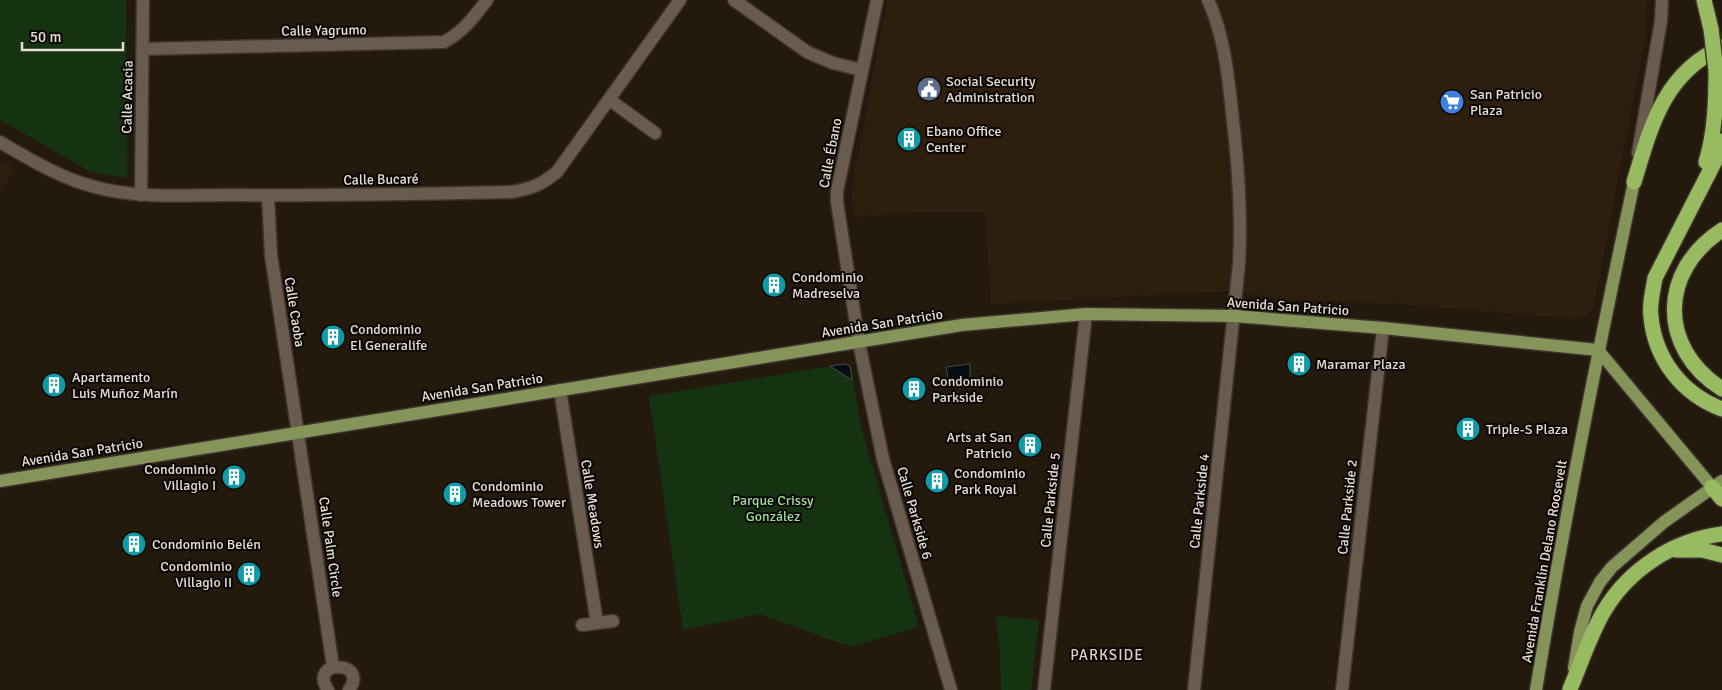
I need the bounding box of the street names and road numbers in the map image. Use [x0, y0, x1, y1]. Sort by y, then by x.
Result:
street label: Calle Yagrumo [281, 21, 367, 40]
street label: Calle Acacia [118, 60, 137, 134]
street label: Calle Ébano [815, 117, 846, 189]
street label: Calle Bucaré [343, 170, 419, 189]
street label: Calle Caoba [281, 276, 308, 348]
street label: Avenida San Patricio [1226, 294, 1350, 319]
street label: Avenida San Patricio [820, 306, 944, 341]
street label: Avenida San Patricio [420, 370, 544, 405]
street label: Avenida San Patricio [20, 435, 144, 470]
street label: Calle Parkside 5 [1037, 452, 1064, 548]
street label: Calle Parkside 4 [1186, 452, 1213, 549]
street label: Calle Meadows [577, 458, 608, 550]
street label: Avenida Franklin Delano Roosevelt [1518, 458, 1571, 664]
street label: Calle Parkside 2 [1334, 459, 1361, 555]
street label: Calle Parkside 6 [893, 465, 936, 561]
street label: Calle Palm Circle [315, 496, 346, 598]

